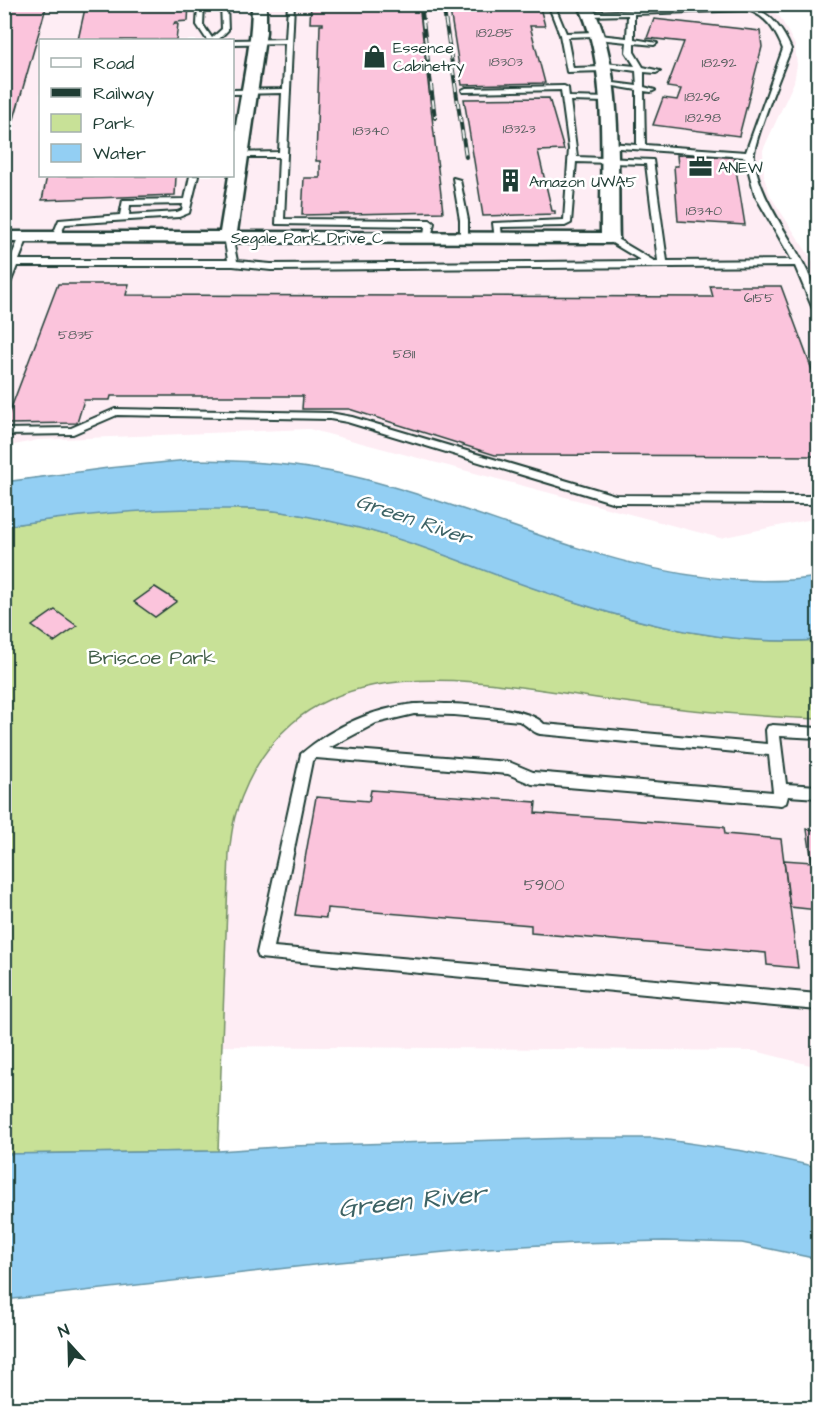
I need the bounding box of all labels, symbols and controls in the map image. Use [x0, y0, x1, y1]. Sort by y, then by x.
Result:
house number: 18285 [476, 23, 514, 43]
place label: Essence Cabinetry [393, 37, 465, 78]
legend [39, 39, 234, 177]
shop icon: Essence Cabinetry [362, 43, 388, 69]
text: Road [93, 51, 134, 76]
house number: 18303 [489, 52, 523, 72]
house number: 18292 [702, 53, 736, 73]
text: Railway [93, 81, 154, 107]
house number: 18296 [684, 87, 720, 107]
house number: 18298 [685, 108, 721, 128]
text: Park [93, 111, 135, 136]
house number: 18323 [502, 119, 536, 139]
house number: 18340 [353, 121, 389, 141]
text: Water [93, 141, 146, 166]
office icon: ANEW [687, 154, 713, 180]
place label: ANEW [718, 157, 763, 179]
building icon: Amazon UWA5 [498, 168, 524, 194]
place label: Amazon UWA5 [529, 171, 637, 193]
house number: 18340 [686, 201, 722, 221]
street label: Segale Park Drive C [231, 227, 383, 250]
house number: 6155 [744, 288, 774, 308]
house number: 5835 [58, 325, 94, 345]
house number: 5811 [393, 344, 415, 364]
water label: Green River [353, 486, 477, 553]
park label: Briscoe Park [88, 644, 216, 672]
house number: 5900 [524, 874, 564, 896]
water label: Green River [336, 1175, 490, 1227]
north arrow [39, 1314, 99, 1374]
text: N [55, 1319, 73, 1343]

